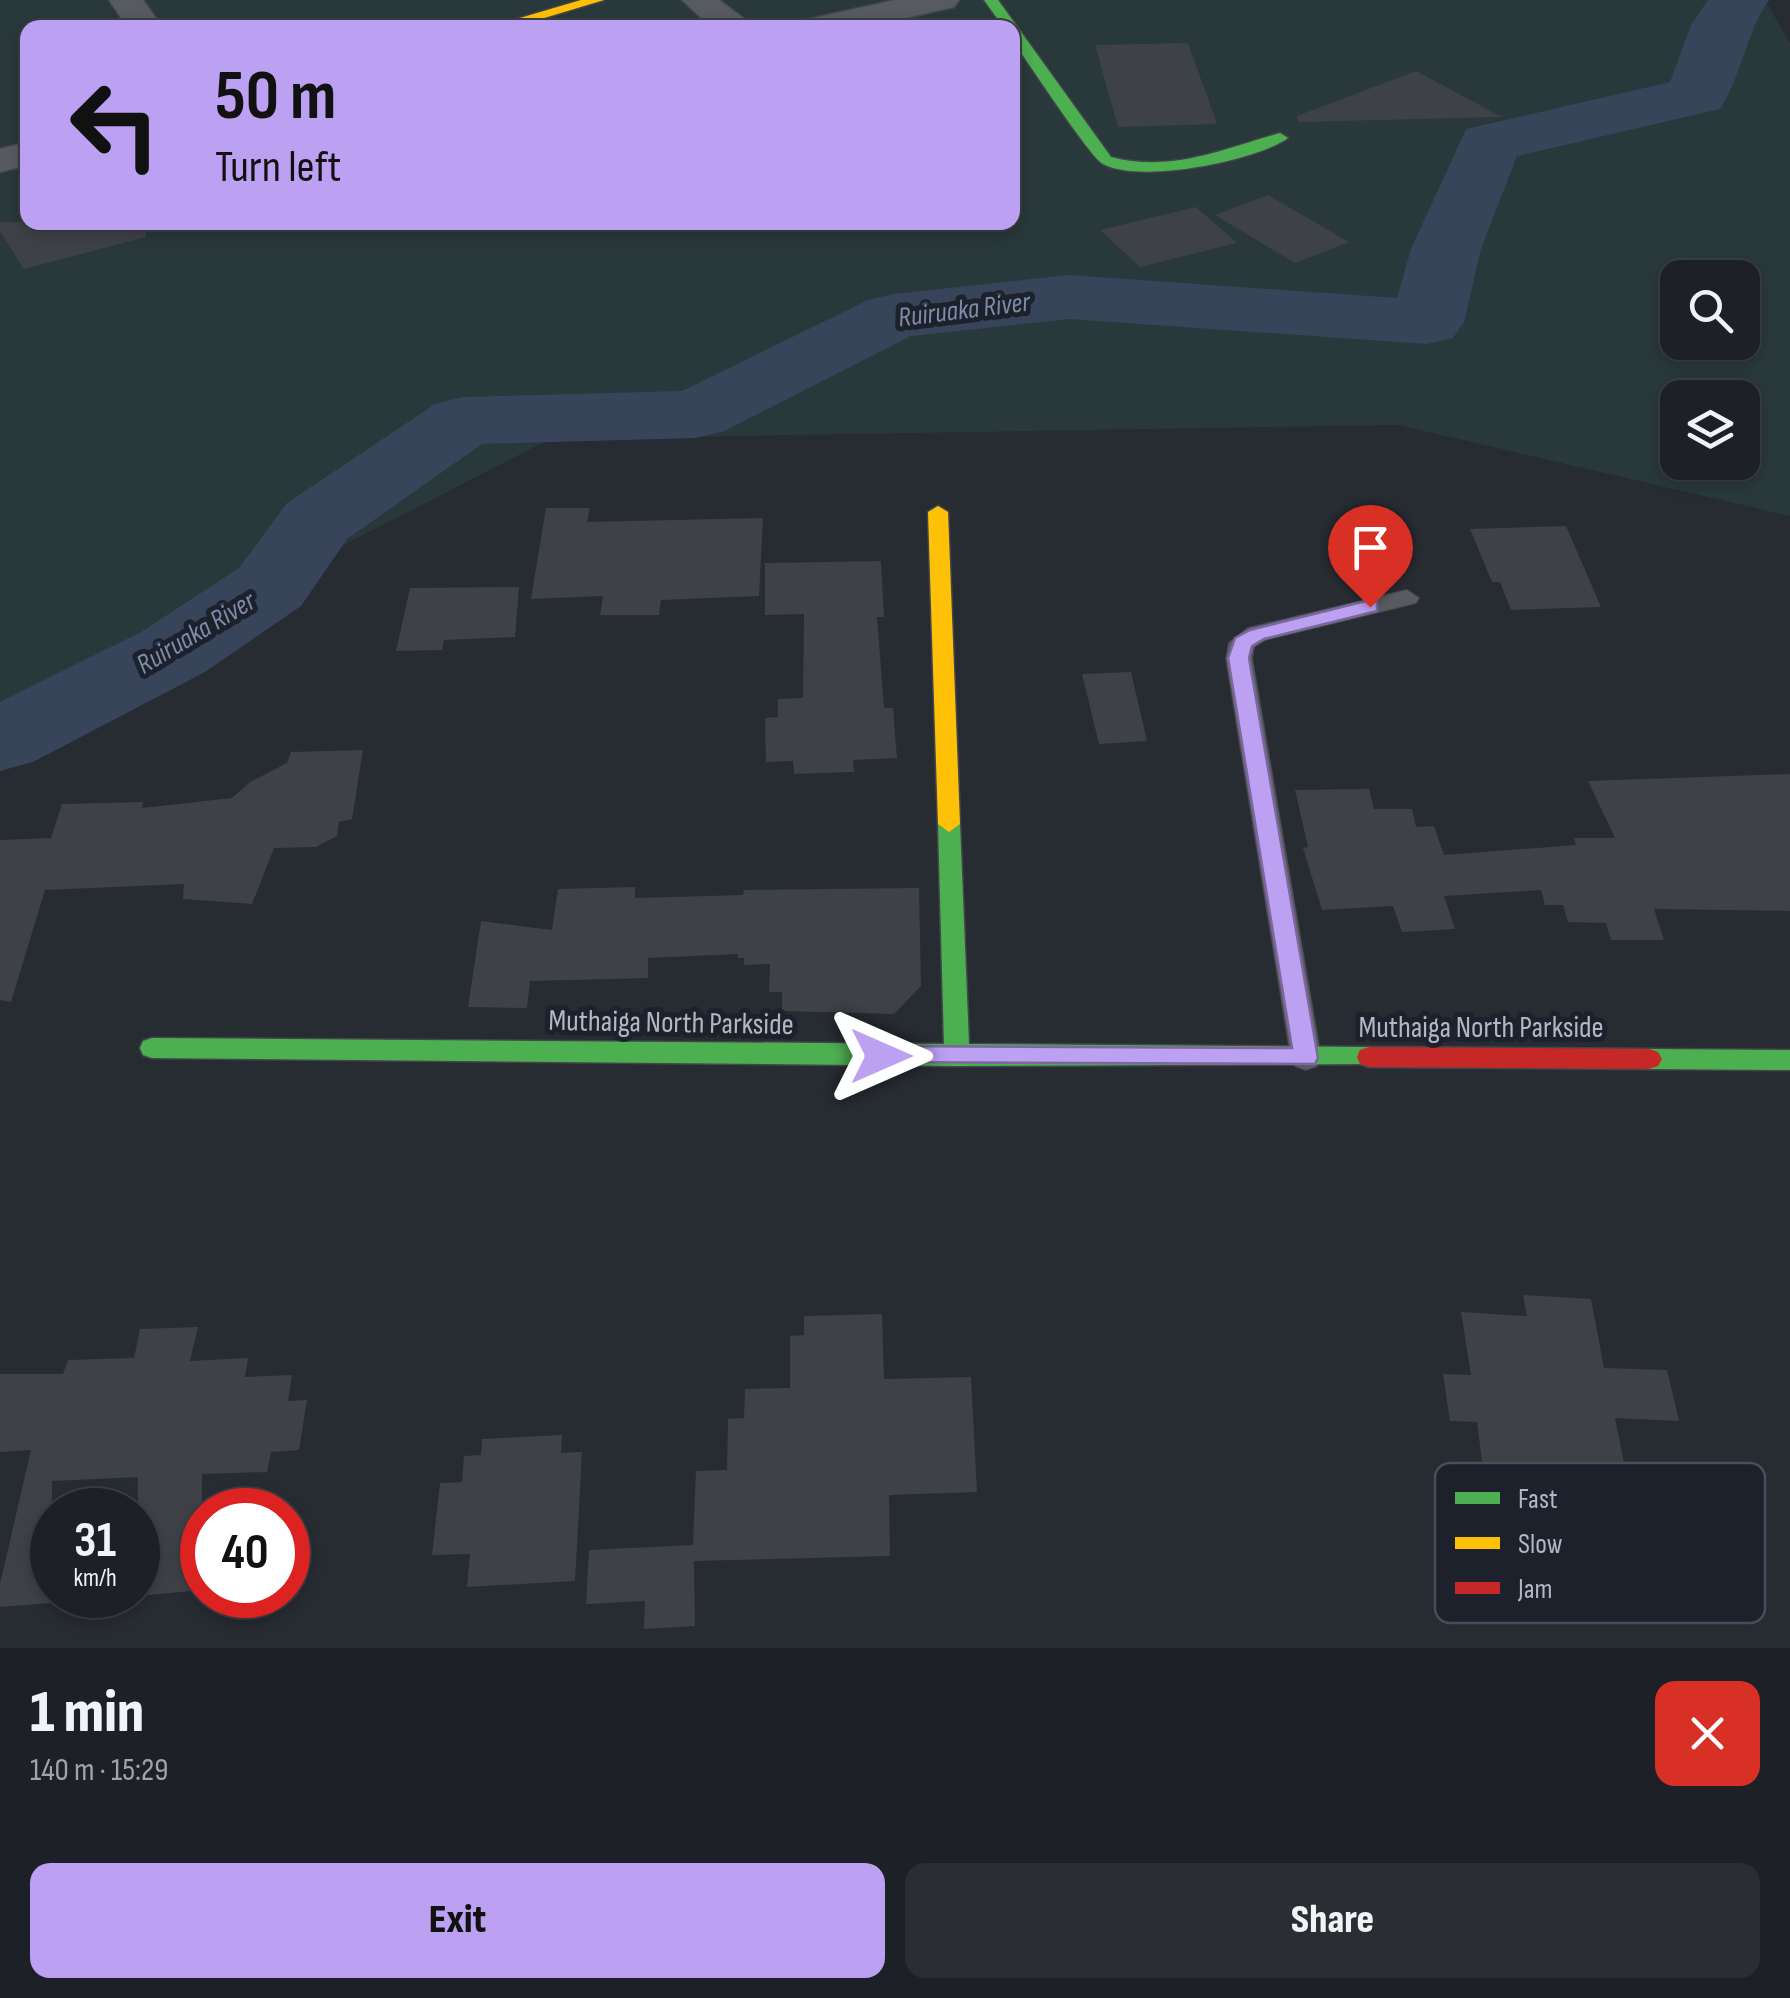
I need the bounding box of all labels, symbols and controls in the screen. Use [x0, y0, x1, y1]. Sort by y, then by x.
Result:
text: 50 m [215, 55, 336, 139]
icon: left [50, 60, 180, 190]
text: Turn left [215, 140, 341, 195]
map controls [1660, 260, 1760, 480]
button: search [1660, 260, 1760, 360]
water label: Ruiruaka River [896, 285, 1033, 334]
button: layers [1660, 380, 1760, 480]
pin [1328, 505, 1413, 608]
icon: arrive [1343, 520, 1398, 575]
water label: Ruiruaka River [131, 584, 262, 681]
street label: Muthaiga North Parkside [548, 1003, 794, 1043]
position arrow [829, 1004, 933, 1108]
street label: Muthaiga North Parkside [1358, 1010, 1604, 1046]
legend [1435, 1463, 1765, 1623]
text: Fast [1518, 1483, 1557, 1516]
speed limit sign: 40 [180, 1488, 310, 1618]
text: 31 [74, 1511, 116, 1571]
text: Slow [1518, 1528, 1563, 1561]
text: km/h [73, 1563, 117, 1594]
text: Jam [1517, 1573, 1553, 1606]
text: 1 min [30, 1677, 144, 1749]
button: close [1655, 1681, 1760, 1786]
text: 140 m · 15:29 [30, 1751, 168, 1790]
button: Exit [30, 1863, 885, 1978]
button: Share [905, 1863, 1760, 1978]

